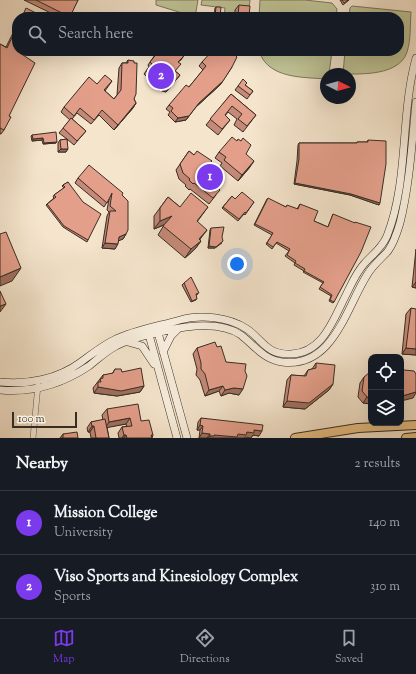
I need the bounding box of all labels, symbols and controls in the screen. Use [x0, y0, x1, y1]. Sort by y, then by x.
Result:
search box [12, 12, 404, 56]
icon: search [26, 23, 48, 45]
text: Search here [58, 24, 133, 45]
pin: 2 [148, 61, 174, 91]
north arrow [320, 68, 356, 104]
pin: 1 [197, 162, 223, 192]
your location [227, 254, 247, 274]
map controls [368, 354, 404, 426]
button: locate [368, 354, 404, 390]
button: layers [368, 390, 404, 426]
scale bar [12, 410, 77, 429]
text: 100 m [18, 411, 45, 427]
text: Nearby [16, 452, 68, 476]
text: 2 results [355, 455, 400, 473]
text: Mission College [54, 503, 158, 524]
text: 1 [27, 514, 31, 532]
text: 140 m [369, 514, 400, 532]
text: University [54, 524, 113, 542]
text: Viso Sports and Kinesiology Complex [54, 567, 298, 588]
text: 2 [26, 578, 32, 596]
text: 310 m [370, 578, 400, 596]
text: Sports [54, 588, 91, 606]
tab: Map [53, 627, 75, 667]
tab: Directions [180, 627, 230, 667]
tab: Saved [335, 627, 363, 667]

